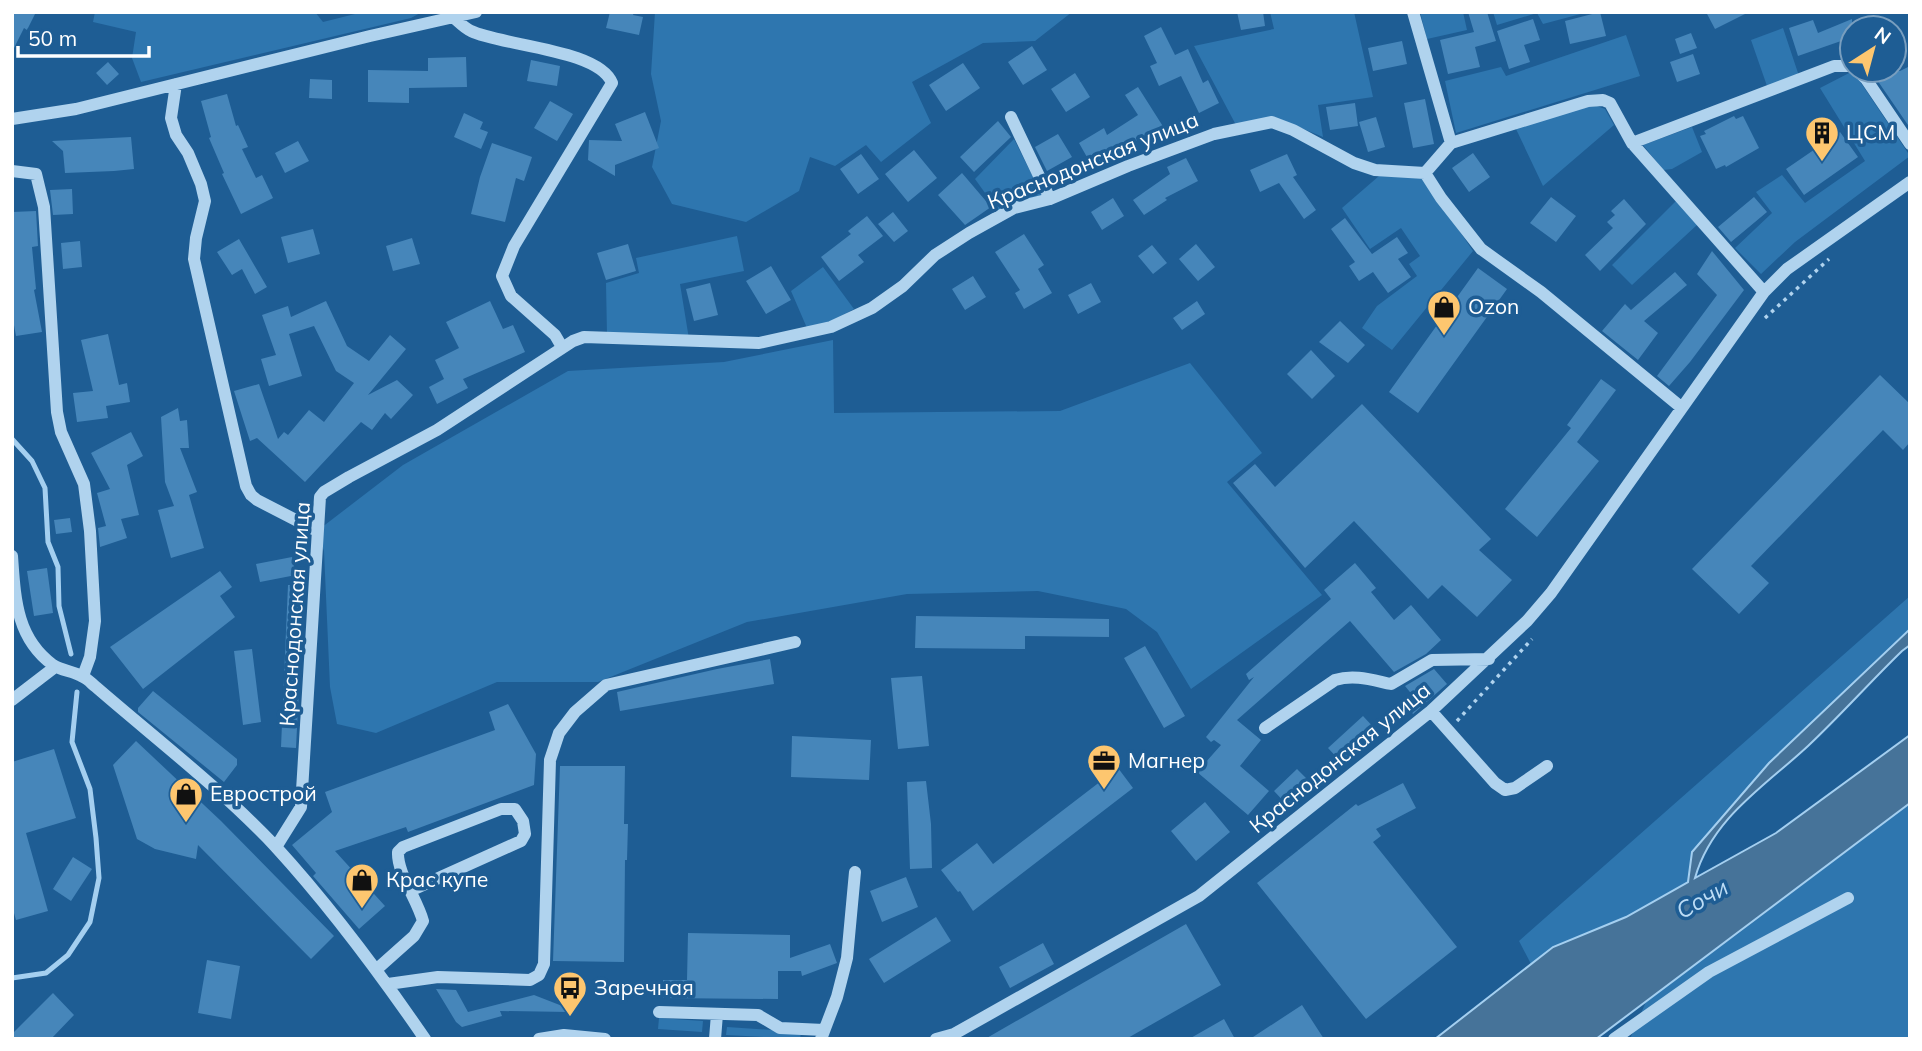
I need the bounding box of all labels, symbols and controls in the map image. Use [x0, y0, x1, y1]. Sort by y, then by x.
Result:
scale bar [18, 14, 149, 58]
north arrow [1838, 14, 1908, 84]
text: N [1870, 21, 1896, 49]
text: 50 m [28, 25, 77, 51]
street label: Краснодонская улица [983, 106, 1202, 214]
building icon: ЦСМ [1803, 114, 1841, 163]
place label: ЦСМ [1846, 119, 1895, 145]
shop icon: Ozon [1425, 288, 1463, 337]
place label: Ozon [1468, 293, 1519, 319]
street label: Краснодонская улица [273, 501, 315, 727]
street label: Краснодонская улица [1244, 676, 1435, 838]
office icon: Магнер [1085, 742, 1123, 791]
place label: Магнер [1128, 747, 1205, 773]
shop icon: Еврострой [167, 775, 205, 824]
place label: Еврострой [210, 780, 317, 806]
shop icon: Крас купе [343, 861, 381, 910]
place label: Крас купе [386, 866, 488, 892]
water label: Сочи [1670, 872, 1733, 925]
bus stop icon: Заречная [551, 969, 589, 1018]
place label: Заречная [594, 974, 694, 1000]

